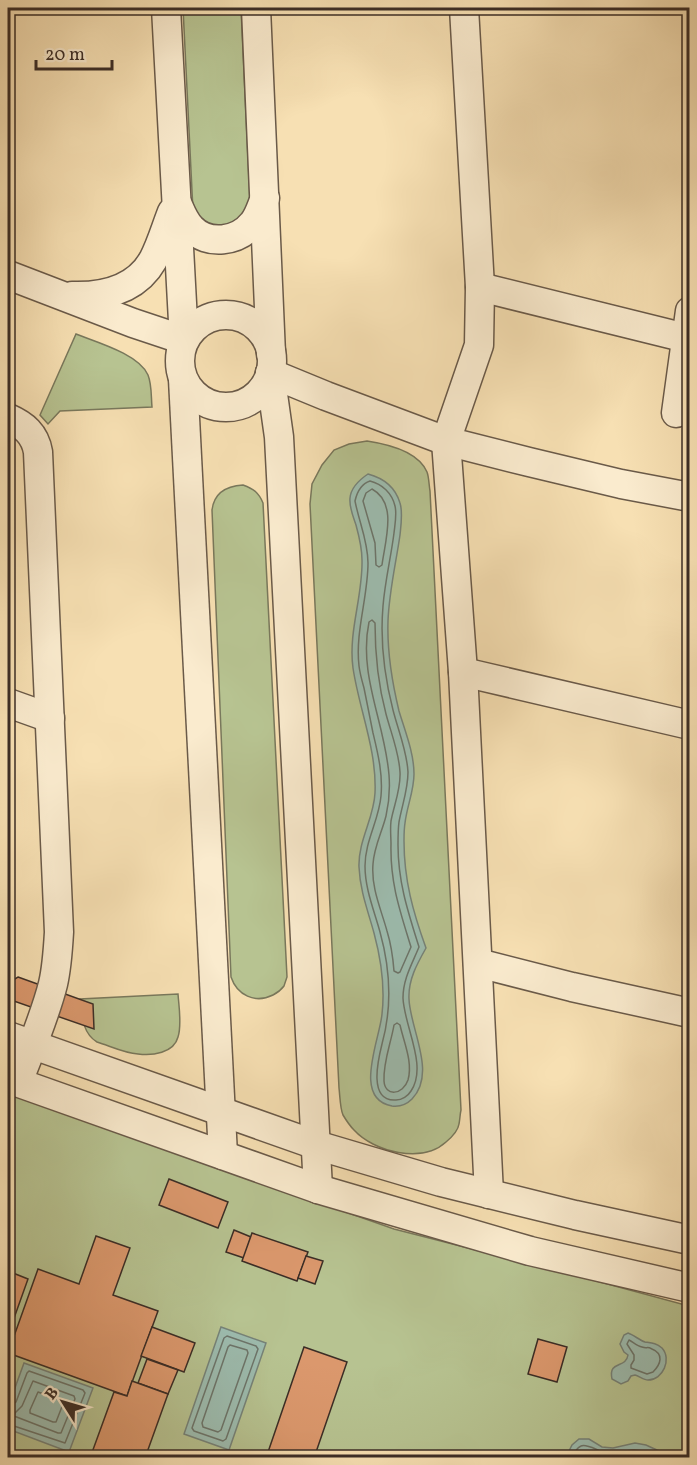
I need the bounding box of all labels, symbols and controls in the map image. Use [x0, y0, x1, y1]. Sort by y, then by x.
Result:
scale bar [36, 33, 112, 71]
text: 20 m [45, 43, 85, 68]
north arrow [33, 1372, 93, 1432]
text: B [41, 1383, 65, 1405]

